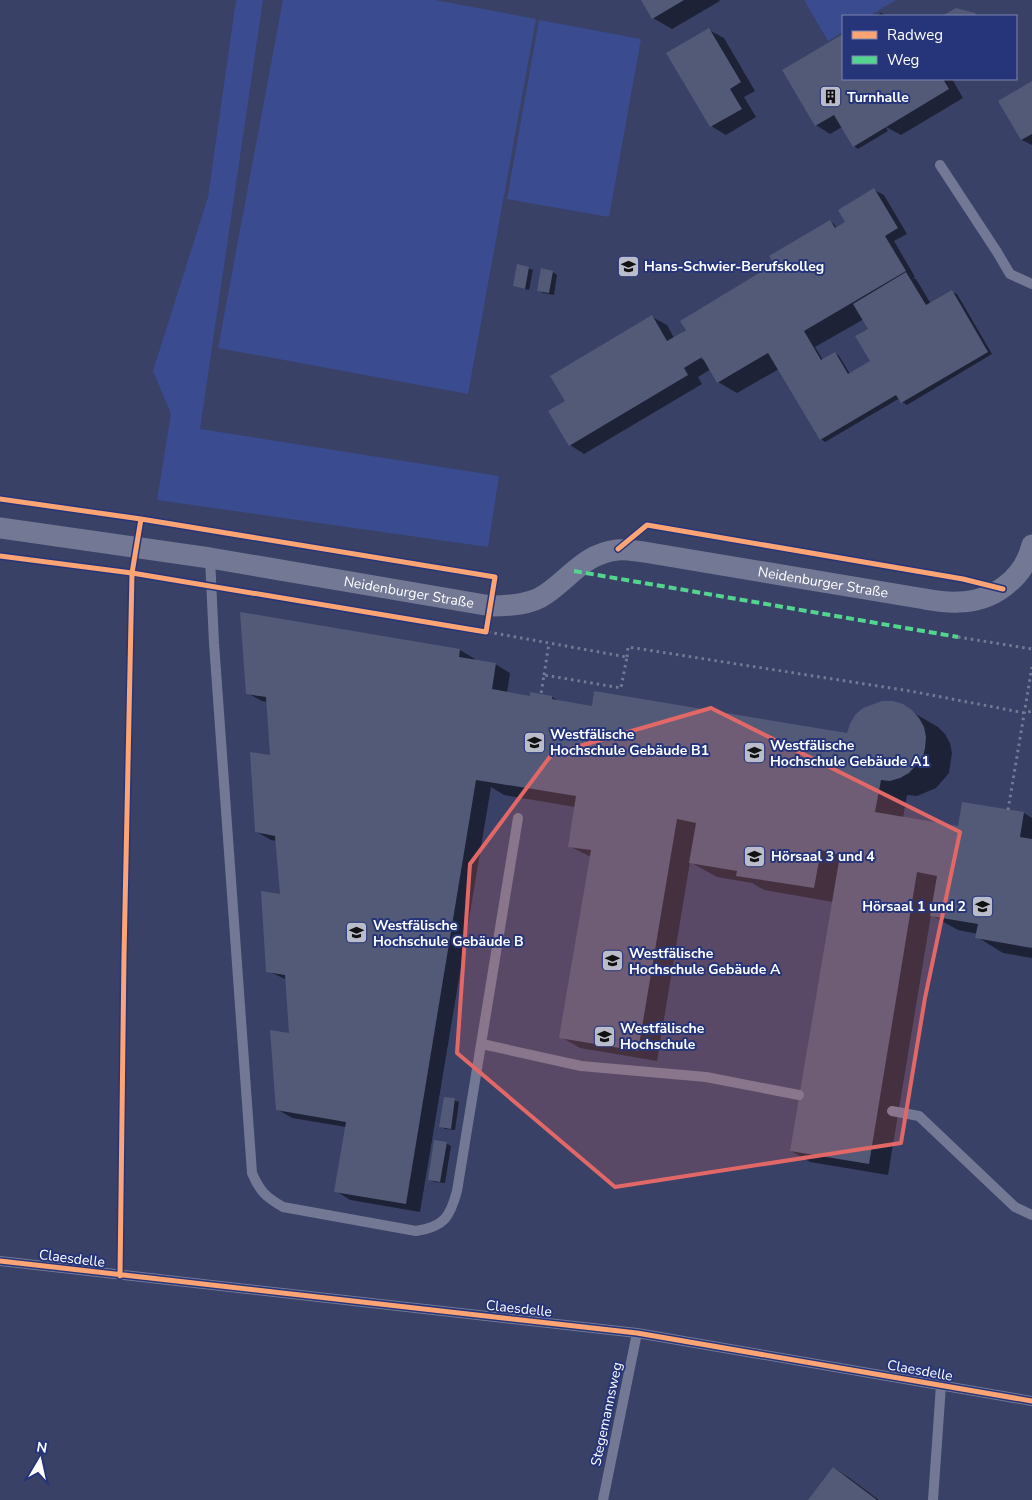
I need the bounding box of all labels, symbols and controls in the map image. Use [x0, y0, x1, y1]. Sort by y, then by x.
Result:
legend [842, 15, 1017, 80]
text: Radweg [887, 25, 943, 45]
text: Weg [887, 50, 919, 70]
building icon: Turnhalle [819, 85, 843, 109]
place label: Turnhalle [847, 88, 909, 107]
school or university icon: Hans-Schwier-Berufskolleg [616, 254, 640, 278]
place label: Hans-Schwier-Berufskolleg [644, 257, 824, 276]
street label: Neidenburger Straße [756, 562, 890, 603]
street label: Neidenburger Straße [342, 572, 475, 613]
place label: Westfälische Hochschule Gebäude B1 [550, 725, 709, 760]
school or university icon: Westfälische Hochschule Gebäude B1 [522, 730, 546, 754]
place label: Westfälische Hochschule Gebäude A1 [770, 736, 930, 771]
school or university icon: Westfälische Hochschule Gebäude A1 [742, 741, 766, 765]
school or university icon: Hörsaal 3 und 4 [743, 844, 767, 868]
place label: Hörsaal 3 und 4 [771, 847, 875, 866]
school or university icon: Hörsaal 1 und 2 [970, 894, 994, 918]
place label: Hörsaal 1 und 2 [862, 897, 966, 916]
place label: Westfälische Hochschule Gebäude B [373, 916, 524, 951]
school or university icon: Westfälische Hochschule Gebäude B [345, 921, 369, 945]
place label: Westfälische Hochschule Gebäude A [629, 944, 781, 979]
school or university icon: Westfälische Hochschule Gebäude A [601, 949, 625, 973]
place label: Westfälische Hochschule [620, 1019, 705, 1054]
school or university icon: Westfälische Hochschule [592, 1024, 616, 1048]
street label: Claesdelle [38, 1245, 106, 1272]
street label: Claesdelle [485, 1296, 553, 1321]
street label: Claesdelle [886, 1355, 954, 1386]
street label: Stegemannsweg [586, 1360, 627, 1468]
north arrow [15, 1435, 65, 1485]
text: N [35, 1437, 49, 1458]

